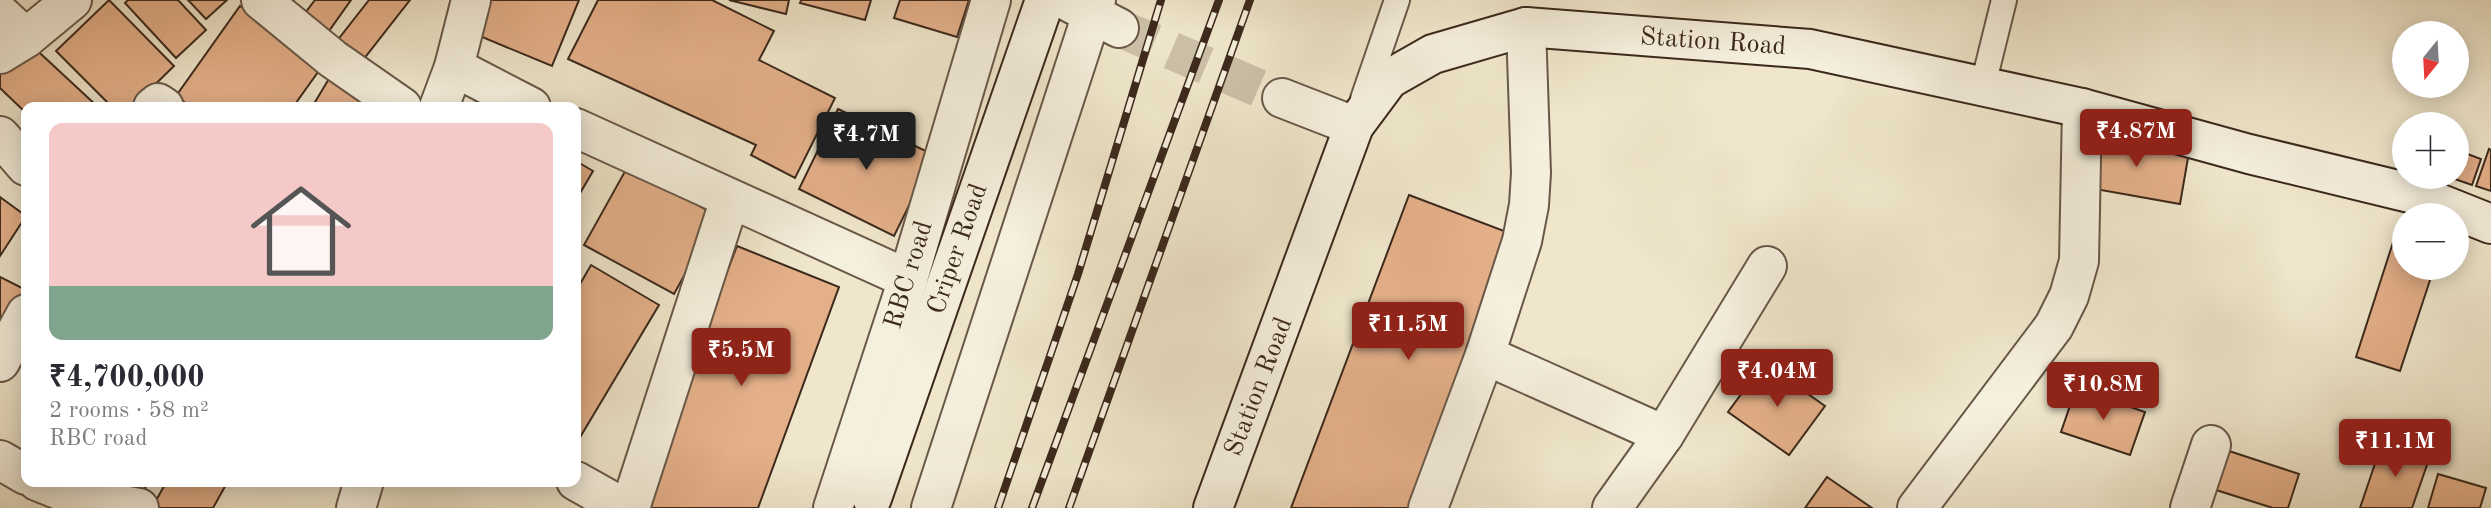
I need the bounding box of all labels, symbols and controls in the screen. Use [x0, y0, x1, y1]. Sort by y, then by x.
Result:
north arrow [2392, 21, 2469, 98]
map controls [2392, 21, 2469, 280]
street label: Station Road [1639, 24, 1787, 60]
pin: ₹4.87M [2079, 110, 2193, 169]
button: + [2392, 112, 2469, 189]
pin: ₹4.7M [817, 113, 915, 172]
text: ₹4.87M [2096, 120, 2176, 143]
text: ₹4.7M [833, 123, 899, 146]
icon: home [238, 168, 364, 294]
street label: Criper Road [924, 180, 992, 318]
button: − [2392, 203, 2469, 280]
street label: RBC road [880, 218, 938, 332]
pin: ₹11.5M [1351, 302, 1465, 362]
text: ₹11.5M [1368, 313, 1448, 336]
street label: Station Road [1221, 314, 1297, 460]
pin: ₹5.5M [692, 328, 790, 388]
text: ₹5.5M [708, 339, 774, 362]
pin: ₹4.04M [1720, 350, 1834, 409]
text: ₹4.04M [1737, 360, 1817, 383]
pin: ₹10.8M [2046, 362, 2160, 422]
text: ₹4,700,000 [49, 363, 205, 393]
text: ₹10.8M [2063, 373, 2143, 396]
text: 2 rooms · 58 m² [49, 399, 209, 422]
pin: ₹11.1M [2338, 420, 2452, 479]
text: RBC road [49, 427, 147, 450]
text: ₹11.1M [2355, 430, 2435, 453]

